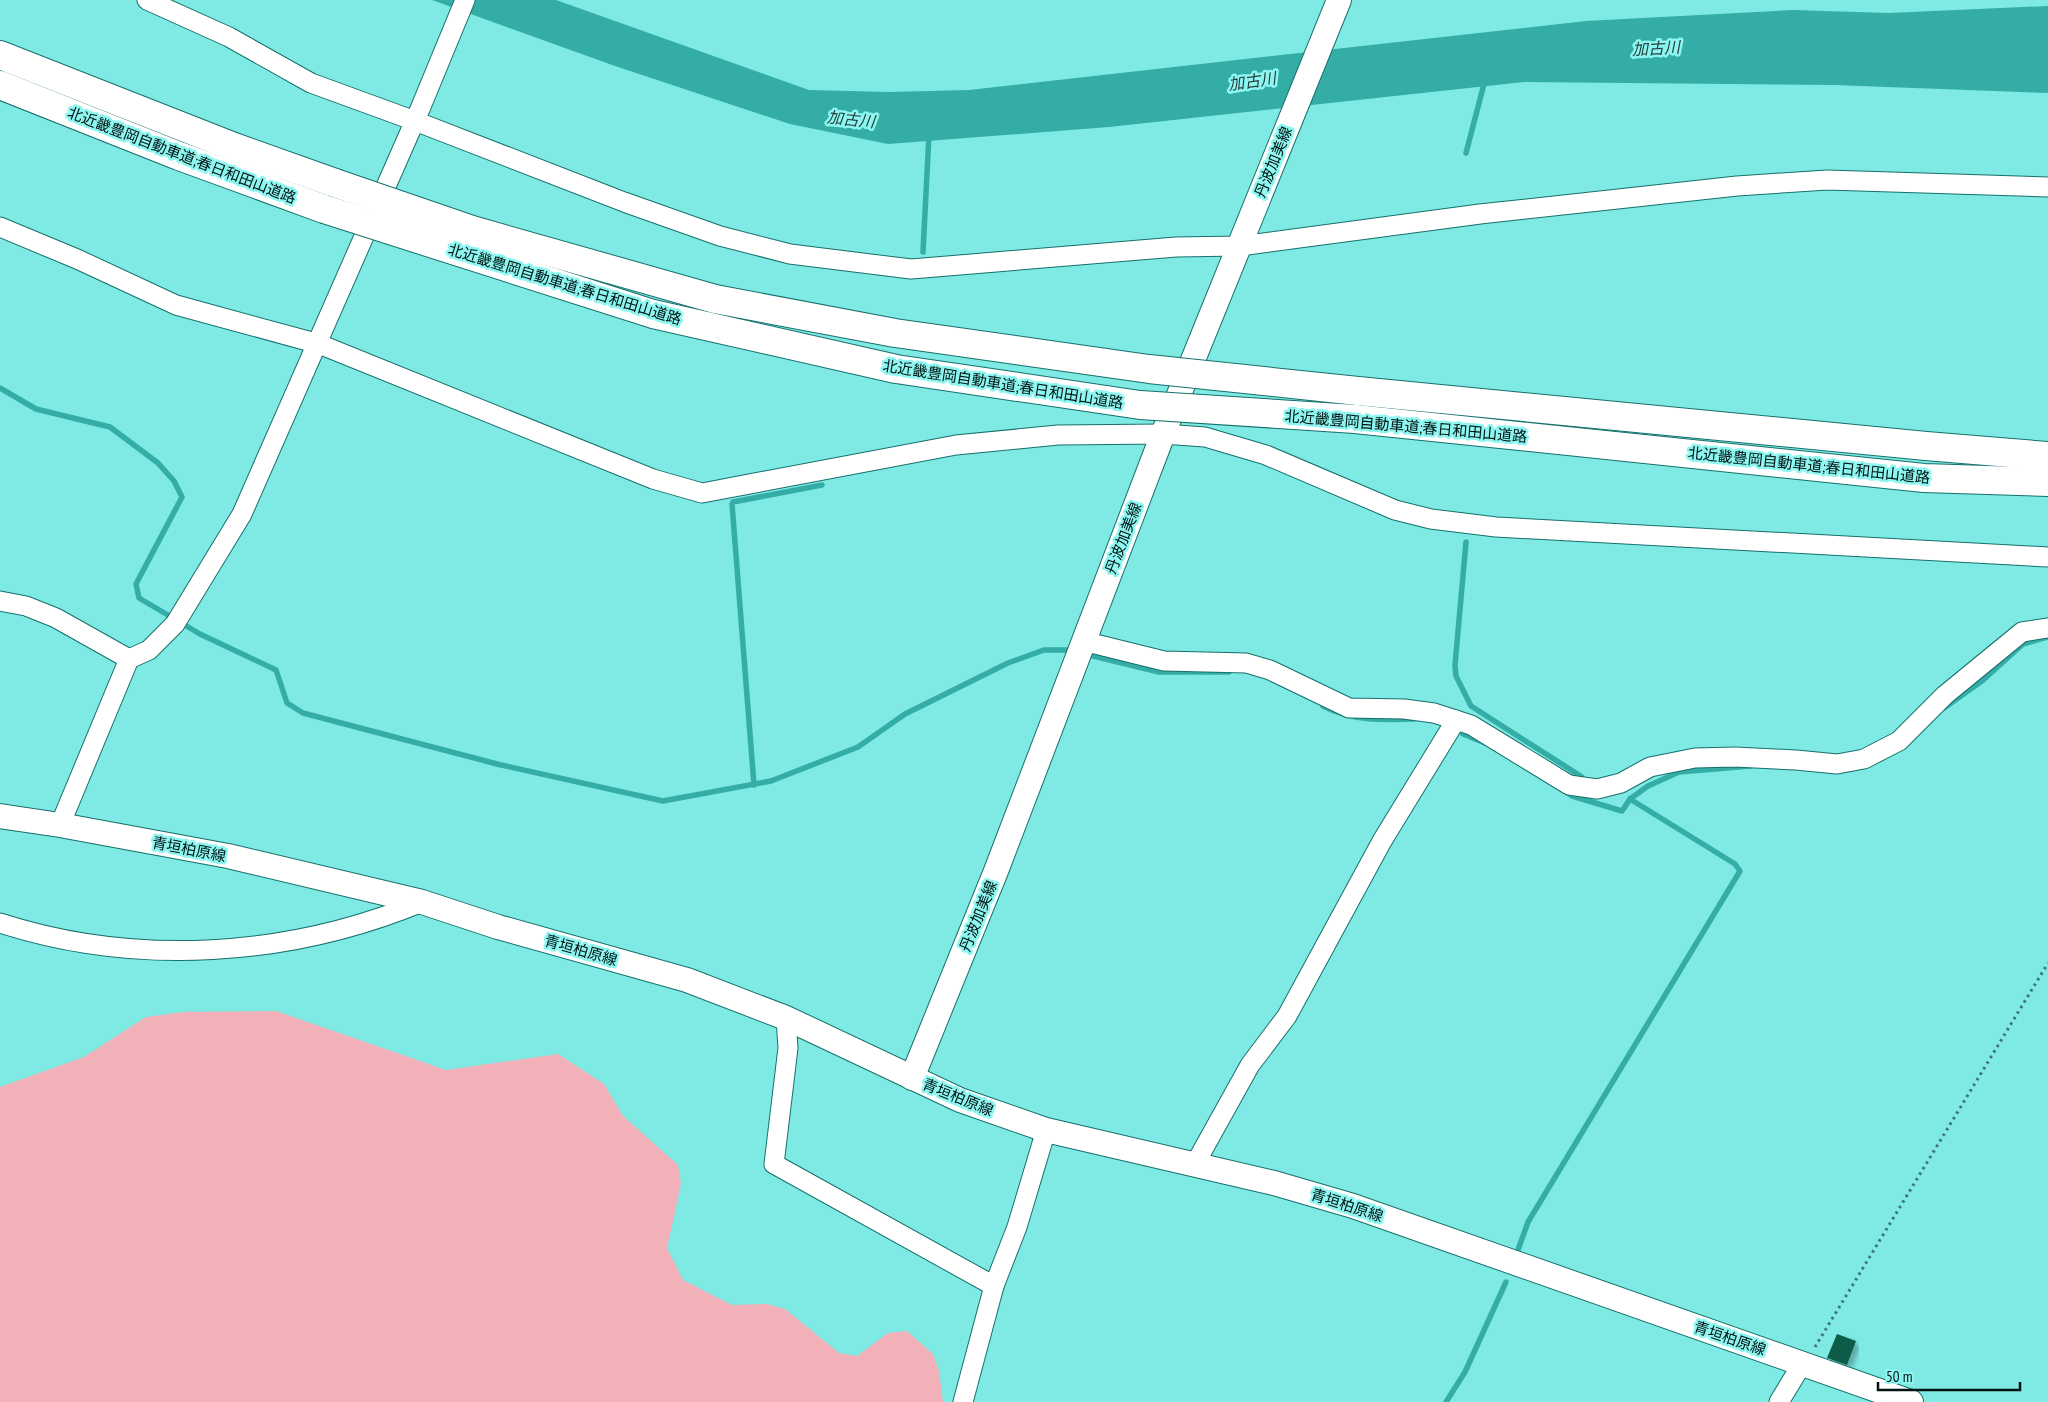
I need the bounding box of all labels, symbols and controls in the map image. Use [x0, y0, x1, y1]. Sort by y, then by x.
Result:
water label: 加古川 [1632, 37, 1682, 59]
water label: 加古川 [1227, 67, 1279, 94]
street label: 北近畿豊岡自動車道;春日和田山道路 [65, 103, 299, 207]
water label: 加古川 [826, 107, 878, 132]
street label: 丹波加美線 [1250, 124, 1296, 200]
street label: 北近畿豊岡自動車道;春日和田山道路 [446, 239, 684, 329]
street label: 北近畿豊岡自動車道;春日和田山道路 [881, 356, 1125, 412]
street label: 北近畿豊岡自動車道;春日和田山道路 [1284, 406, 1528, 446]
street label: 北近畿豊岡自動車道;春日和田山道路 [1687, 443, 1931, 487]
street label: 丹波加美線 [1101, 500, 1145, 576]
street label: 青垣柏原線 [150, 833, 228, 865]
street label: 丹波加美線 [955, 878, 1001, 954]
street label: 青垣柏原線 [542, 931, 620, 969]
street label: 青垣柏原線 [920, 1074, 996, 1120]
street label: 青垣柏原線 [1308, 1184, 1386, 1226]
street label: 青垣柏原線 [1691, 1317, 1769, 1359]
scale bar [1878, 1360, 2020, 1392]
text: 50 m [1886, 1367, 1912, 1386]

